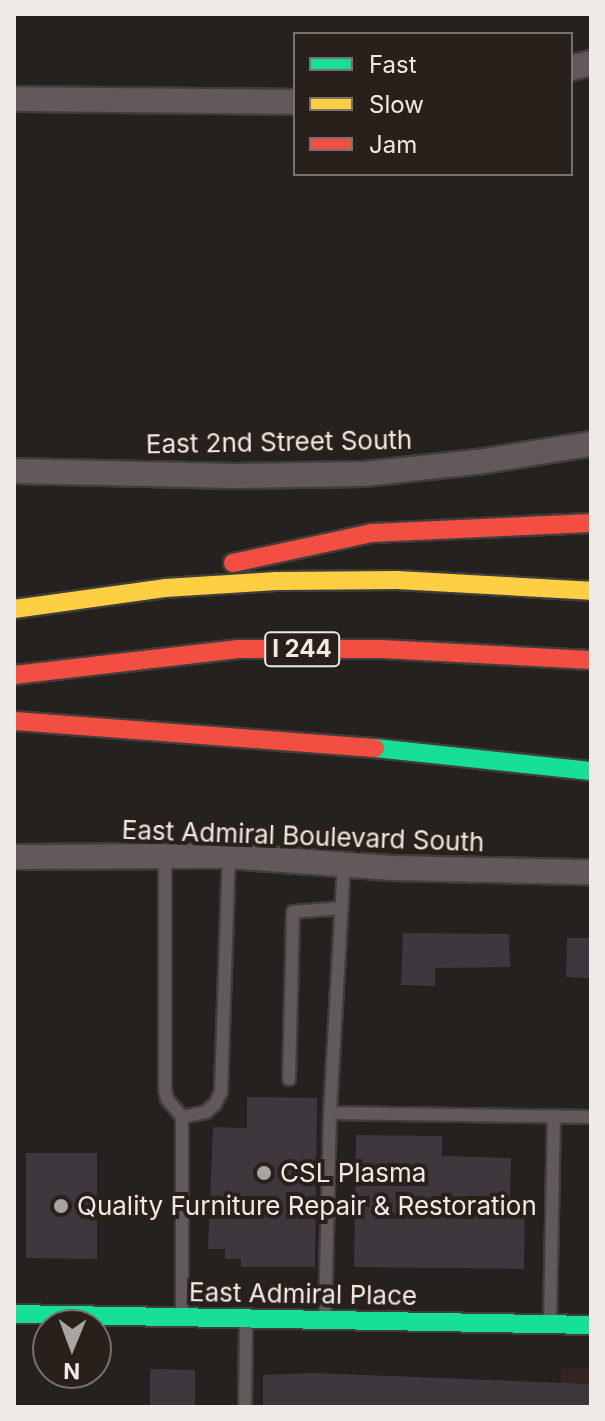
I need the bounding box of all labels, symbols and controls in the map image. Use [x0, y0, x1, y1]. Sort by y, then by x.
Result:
legend [293, 32, 573, 176]
text: Fast [369, 50, 417, 79]
text: Slow [369, 90, 424, 119]
text: Jam [369, 130, 417, 159]
street label: East 2nd Street South [146, 424, 412, 460]
road number: I 244 [264, 629, 340, 669]
street label: East Admiral Boulevard South [121, 814, 485, 858]
place label: CSL Plasma [280, 1157, 426, 1189]
marker: CSL Plasma [255, 1164, 273, 1182]
place label: Quality Furniture Repair & Restoration [77, 1190, 537, 1222]
marker: Quality Furniture Repair & Restoration [52, 1197, 70, 1215]
street label: East Admiral Place [189, 1276, 417, 1312]
north arrow [32, 1309, 112, 1389]
text: N [63, 1358, 80, 1384]

